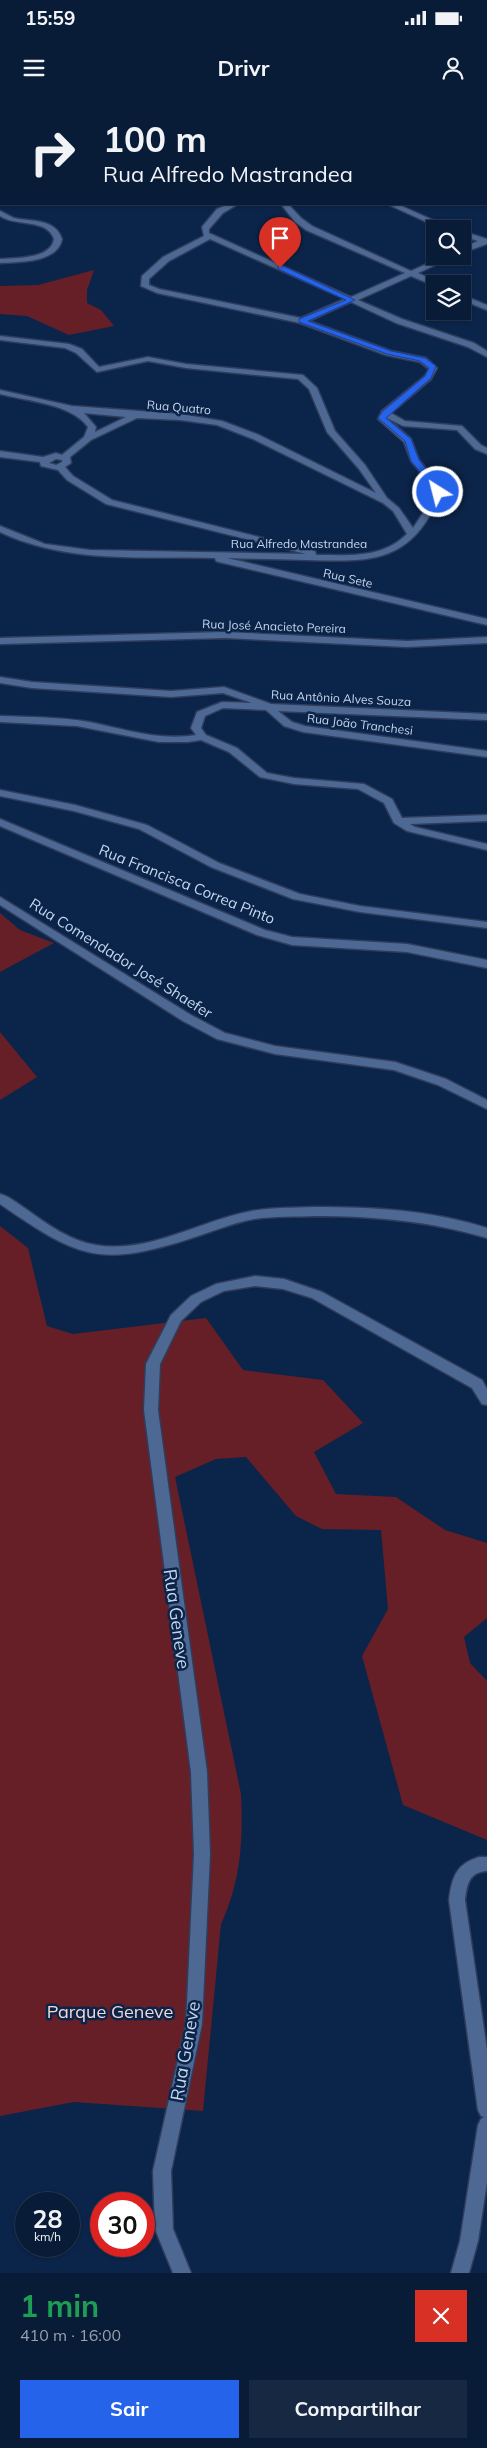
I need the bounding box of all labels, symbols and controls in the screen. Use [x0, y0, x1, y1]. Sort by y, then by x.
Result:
text: 15:59 [25, 6, 75, 30]
icon: menu [20, 54, 48, 82]
text: Drivr [218, 54, 269, 82]
icon: person [439, 54, 467, 82]
text: 100 m [103, 117, 207, 161]
icon: right [20, 120, 85, 185]
text: Rua Alfredo Mastrandea [103, 160, 353, 188]
pin [259, 217, 301, 268]
map controls [426, 220, 471, 320]
button: search [426, 220, 471, 265]
icon: arrive [266, 224, 294, 252]
button: layers [426, 275, 471, 320]
street label: Rua Quatro [146, 397, 212, 417]
position arrow [411, 465, 463, 517]
street label: Rua Alfredo Mastrandea [231, 536, 367, 551]
street label: Rua Sete [322, 565, 374, 591]
street label: Rua José Anacieto Pereira [202, 616, 346, 636]
street label: Rua Antônio Alves Souza [270, 687, 412, 709]
street label: Rua João Tranchesi [306, 710, 414, 738]
street label: Rua Francisca Correa Pinto [96, 840, 278, 928]
street label: Rua Comendador José Shaefer [26, 894, 216, 1023]
street label: Rua Geneve [159, 1568, 195, 1670]
street label: Rua Geneve [165, 1999, 205, 2103]
park label: Parque Geneve [47, 2000, 173, 2023]
speed limit sign: 30 [90, 2192, 155, 2257]
text: 28 [32, 2203, 63, 2234]
text: km/h [34, 2229, 61, 2244]
text: 1 min [20, 2287, 99, 2325]
button: close [415, 2290, 467, 2342]
text: 410 m · 16:00 [20, 2325, 121, 2345]
button: Sair [20, 2380, 239, 2438]
button: Compartilhar [249, 2380, 467, 2438]

